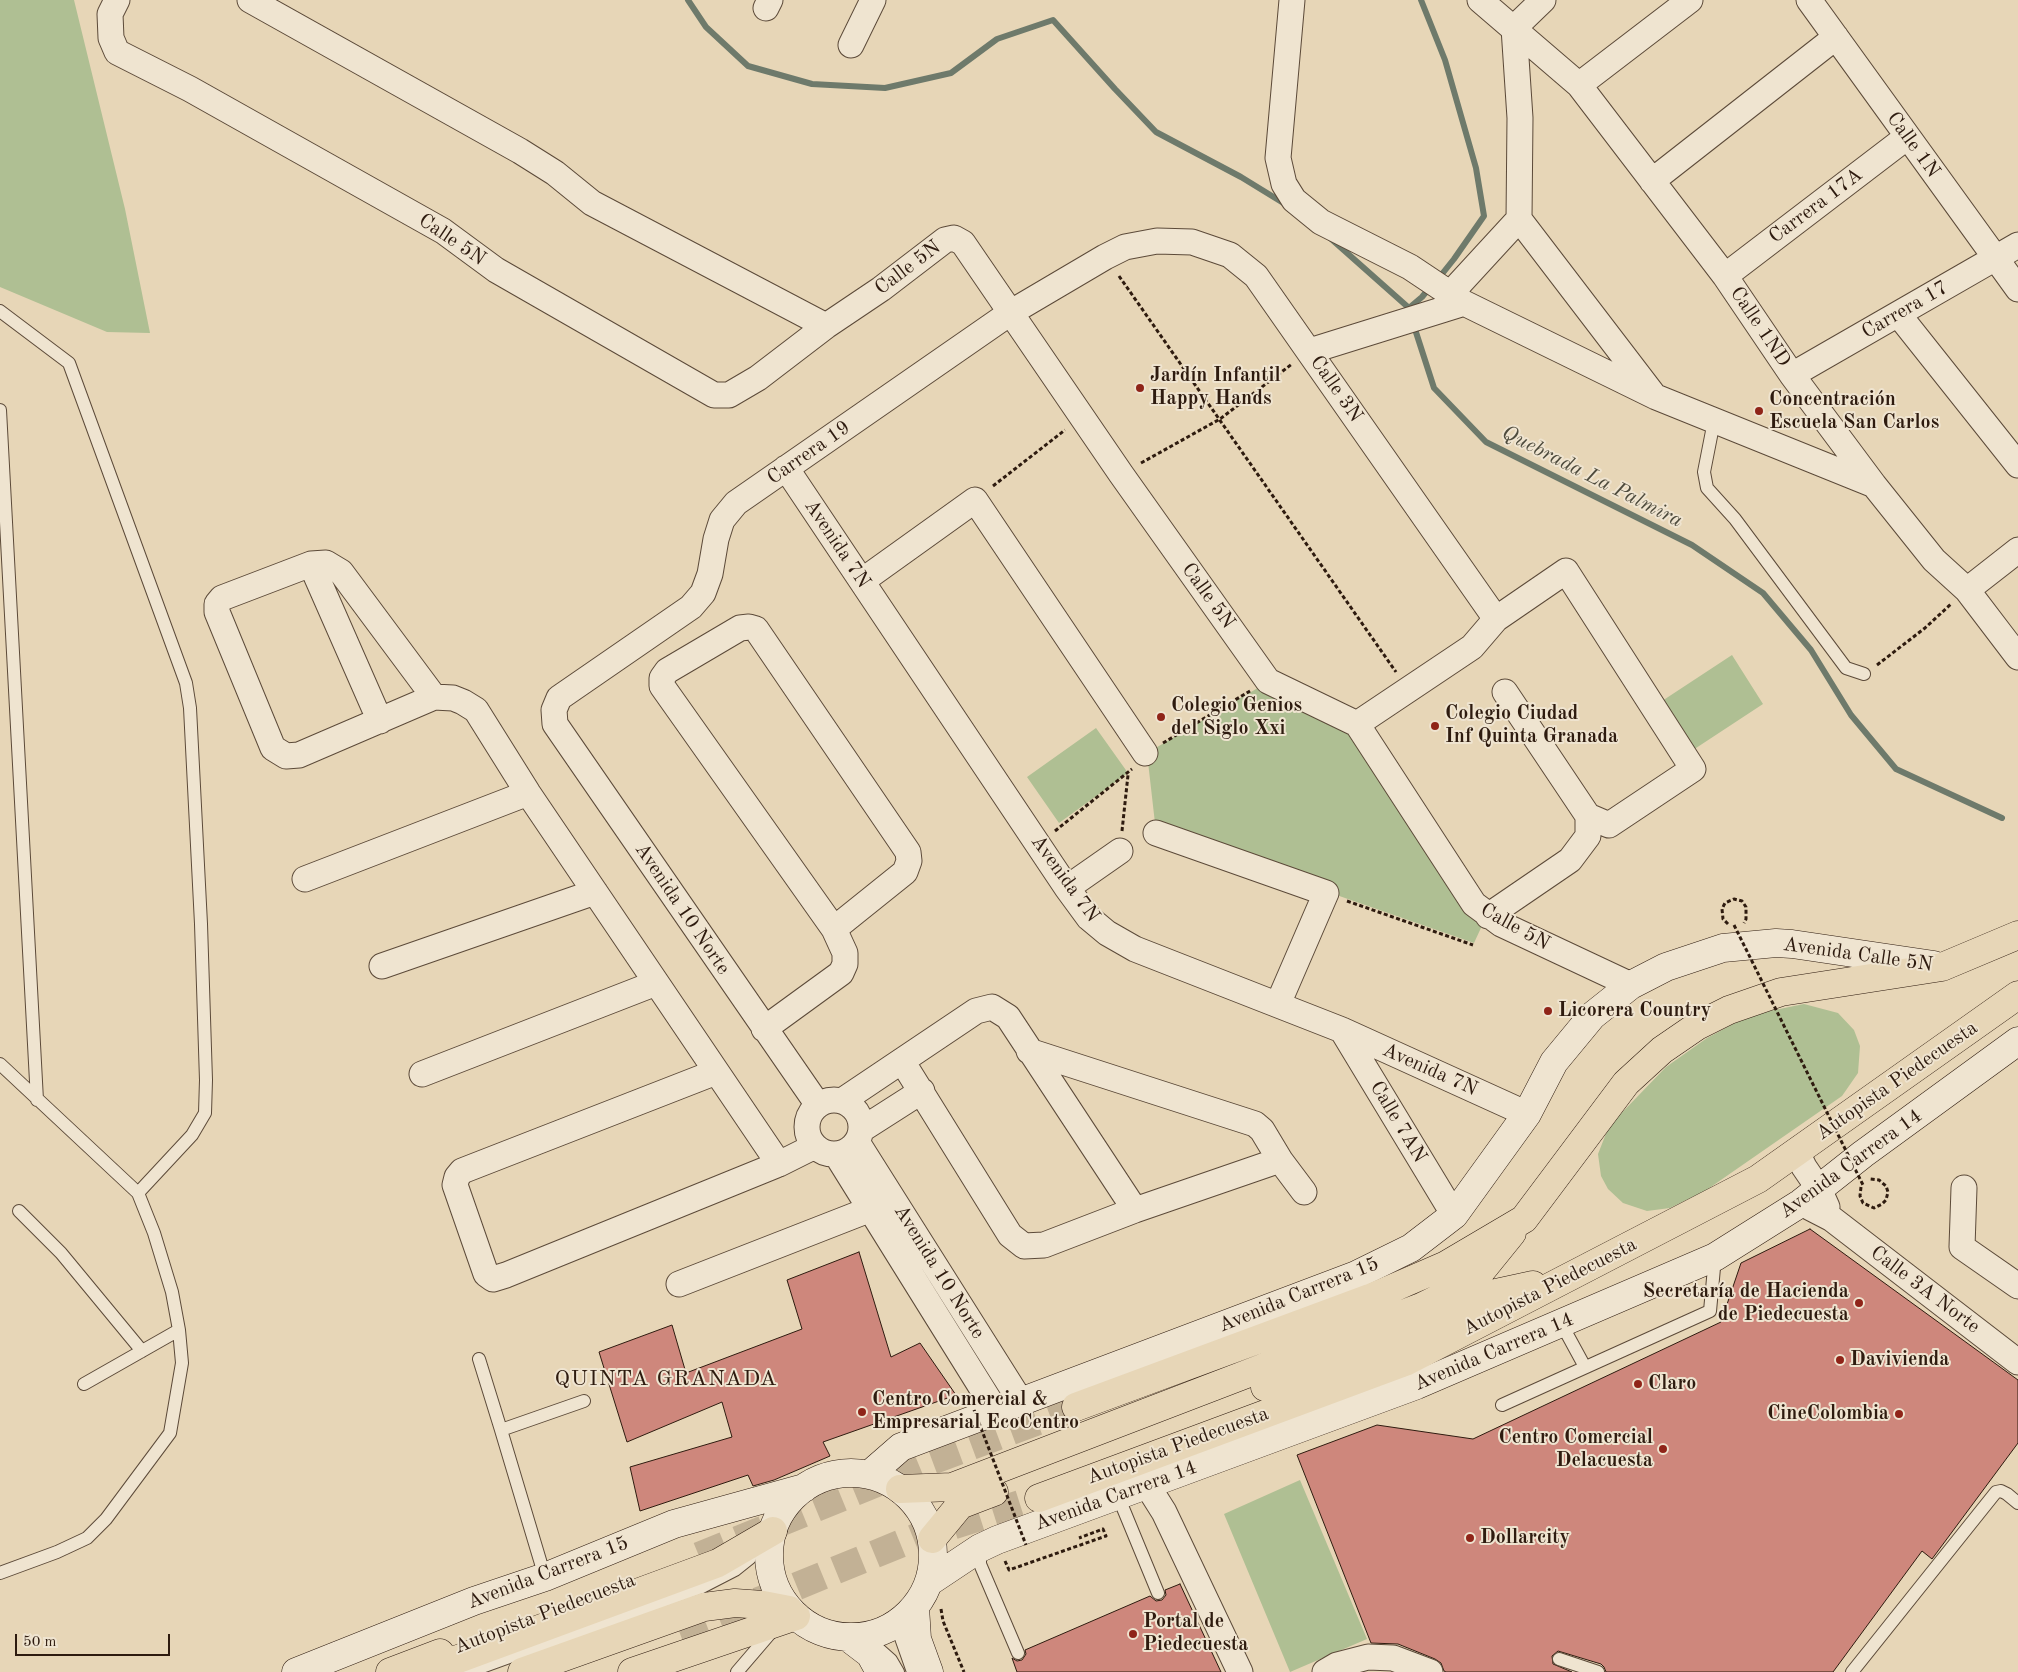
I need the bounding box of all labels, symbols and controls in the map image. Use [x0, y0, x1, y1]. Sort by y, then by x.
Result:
street label: Calle 1N [1881, 107, 1945, 183]
street label: Carrera 17A [1764, 163, 1868, 249]
street label: Calle 5N [414, 209, 490, 271]
street label: Calle 5N [870, 236, 946, 300]
street label: Carrera 17 [1858, 276, 1952, 344]
street label: Calle 1ND [1724, 282, 1796, 372]
street label: Calle 3N [1304, 351, 1368, 427]
place label: Jardín Infantil Happy Hands [1150, 364, 1281, 411]
marker: Jardín Infantil Happy Hands [1134, 382, 1146, 394]
place label: Concentración Escuela San Carlos [1769, 388, 1939, 435]
marker: Concentración Escuela San Carlos [1753, 405, 1765, 417]
street label: Carrera 19 [763, 416, 855, 490]
water label: Quebrada La Palmira [1497, 420, 1687, 534]
street label: Avenida 7N [799, 495, 875, 593]
street label: Calle 5N [1176, 558, 1240, 634]
place label: Colegio Genios del Siglo Xxi [1171, 694, 1302, 741]
place label: Colegio Ciudad Inf Quinta Granada [1445, 702, 1618, 749]
marker: Colegio Genios del Siglo Xxi [1155, 711, 1167, 723]
marker: Colegio Ciudad Inf Quinta Granada [1429, 720, 1441, 732]
street label: Avenida 7N [1025, 831, 1105, 927]
street label: Avenida 10 Norte [629, 839, 735, 979]
street label: Calle 5N [1476, 898, 1554, 956]
street label: Avenida Calle 5N [1782, 933, 1934, 977]
place label: Licorera Country [1558, 999, 1711, 1023]
marker: Licorera Country [1542, 1005, 1554, 1017]
street label: Autopista Piedecuesta [1812, 1016, 1982, 1146]
street label: Avenida 7N [1379, 1038, 1481, 1102]
street label: Calle 7AN [1364, 1077, 1432, 1167]
street label: Avenida Carrera 14 [1775, 1104, 1927, 1224]
street label: Avenida 10 Norte [888, 1201, 990, 1343]
street label: Autopista Piedecuesta [1459, 1233, 1641, 1341]
street label: Calle 3A Norte [1865, 1241, 1985, 1339]
street label: Avenida Carrera 15 [1215, 1252, 1383, 1338]
place label: Secretaría de Hacienda de Piedecuesta [1643, 1280, 1849, 1327]
marker: Secretaría de Hacienda de Piedecuesta [1853, 1297, 1865, 1309]
street label: Avenida Carrera 14 [1411, 1308, 1577, 1396]
place label: Davivienda [1850, 1348, 1949, 1372]
marker: Davivienda [1834, 1354, 1846, 1366]
district label: QUINTA GRANADA [553, 1366, 779, 1392]
place label: Claro [1648, 1372, 1696, 1396]
marker: Claro [1632, 1378, 1644, 1390]
place label: Centro Comercial & Empresarial EcoCentro [872, 1388, 1079, 1435]
street label: Autopista Piedecuesta [1084, 1402, 1272, 1490]
place label: CineColombia [1767, 1402, 1889, 1426]
marker: Centro Comercial & Empresarial EcoCentro [856, 1406, 868, 1418]
marker: CineColombia [1893, 1408, 1905, 1420]
place label: Centro Comercial Delacuesta [1499, 1426, 1653, 1473]
marker: Centro Comercial Delacuesta [1657, 1443, 1669, 1455]
street label: Avenida Carrera 14 [1032, 1456, 1200, 1536]
place label: Dollarcity [1480, 1526, 1570, 1550]
street label: Avenida Carrera 15 [464, 1531, 632, 1615]
marker: Dollarcity [1464, 1532, 1476, 1544]
street label: Autopista Piedecuesta [451, 1568, 639, 1660]
place label: Portal de Piedecuesta [1143, 1610, 1248, 1657]
scale bar [18, 1624, 172, 1656]
marker: Portal de Piedecuesta [1127, 1628, 1139, 1640]
text: 50 m [23, 1635, 57, 1650]

